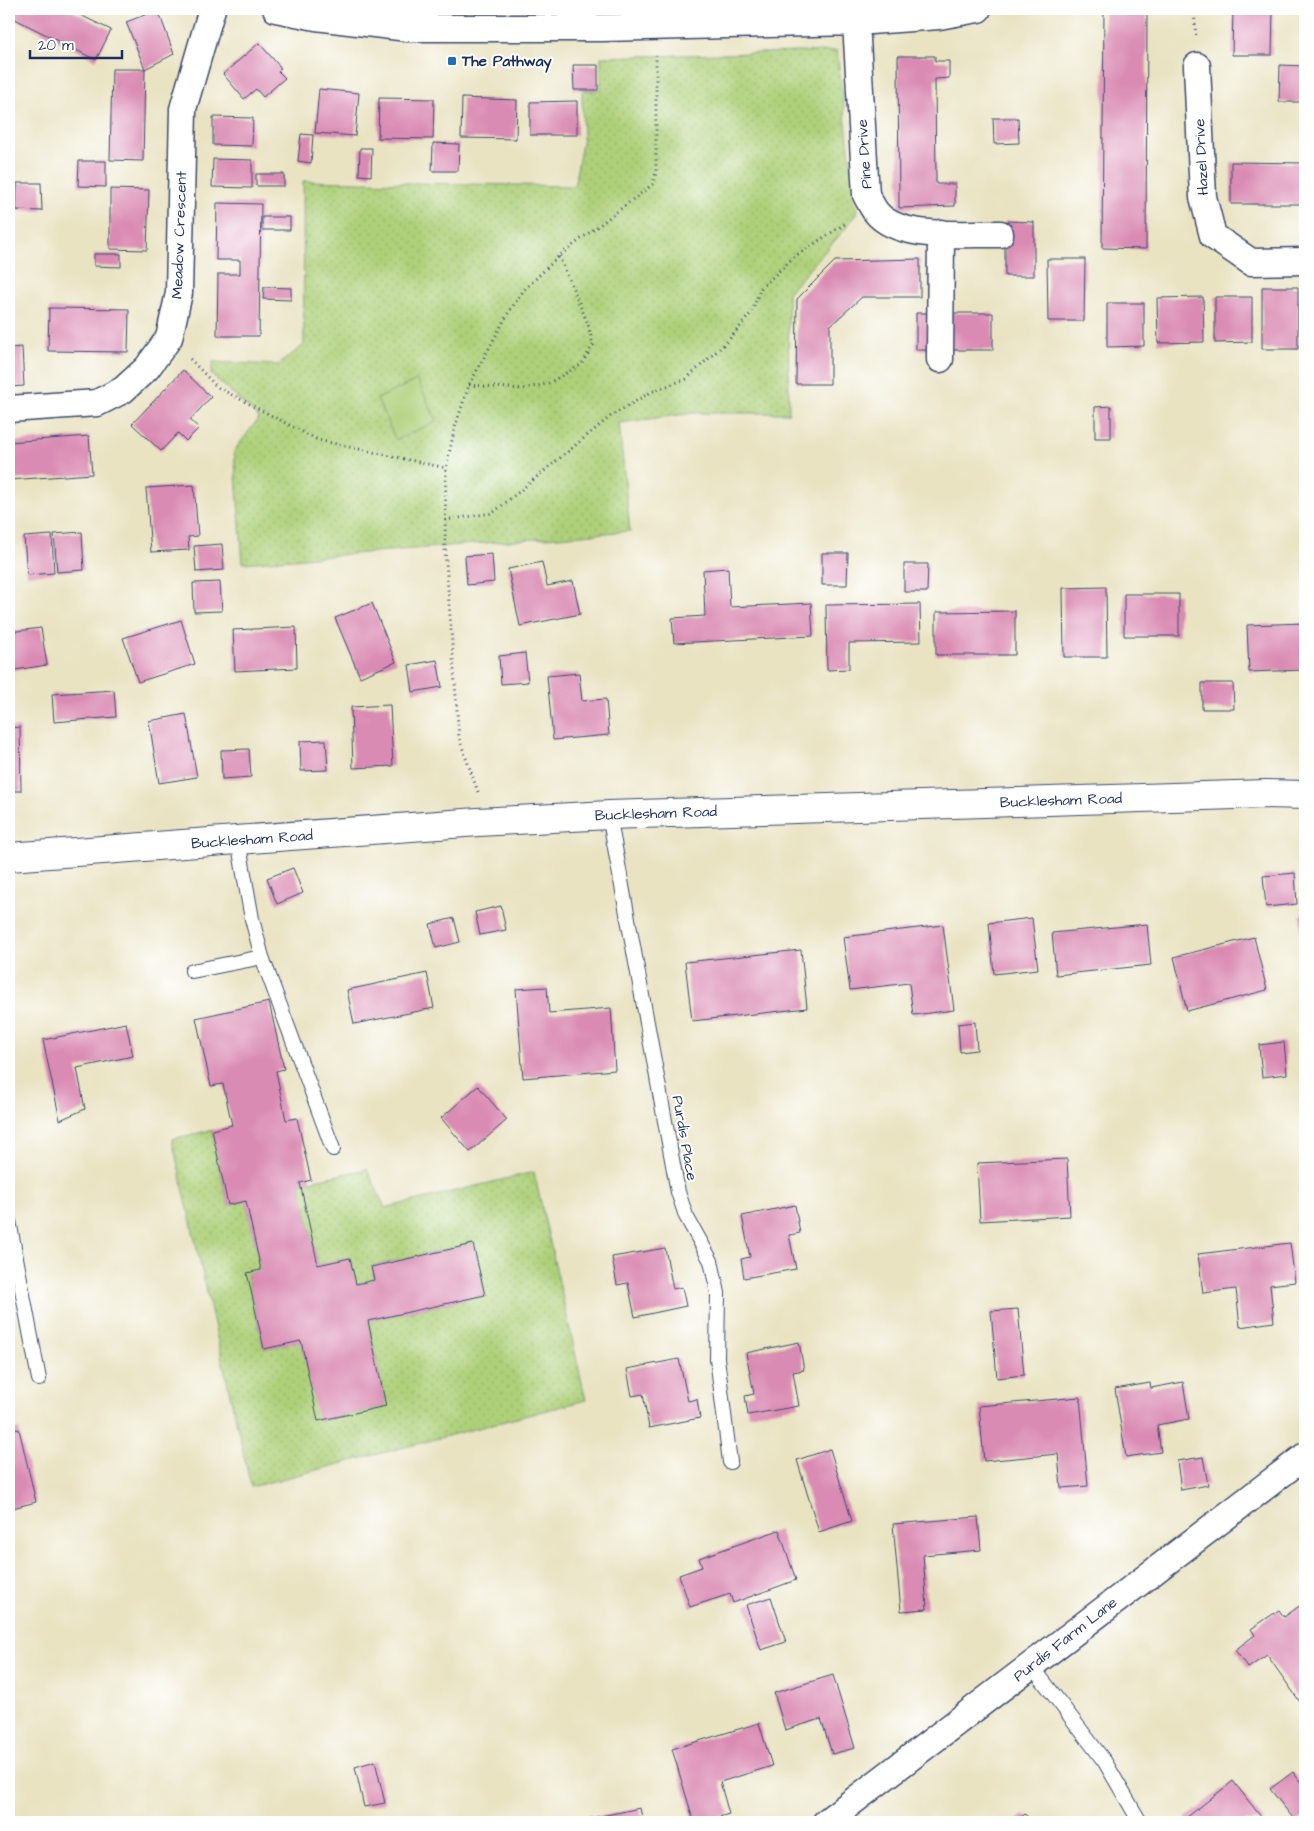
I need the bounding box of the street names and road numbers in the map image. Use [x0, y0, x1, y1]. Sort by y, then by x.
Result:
street label: Hazel Drive [1189, 118, 1214, 196]
street label: Pine Drive [852, 119, 877, 189]
street label: Meadow Crescent [167, 171, 192, 299]
street label: Bucklesham Road [1000, 788, 1123, 813]
street label: Bucklesham Road [595, 801, 718, 826]
street label: Bucklesham Road [190, 825, 314, 854]
street label: Purdis Place [667, 1094, 702, 1182]
street label: Purdis Farm Lane [1009, 1592, 1122, 1687]

